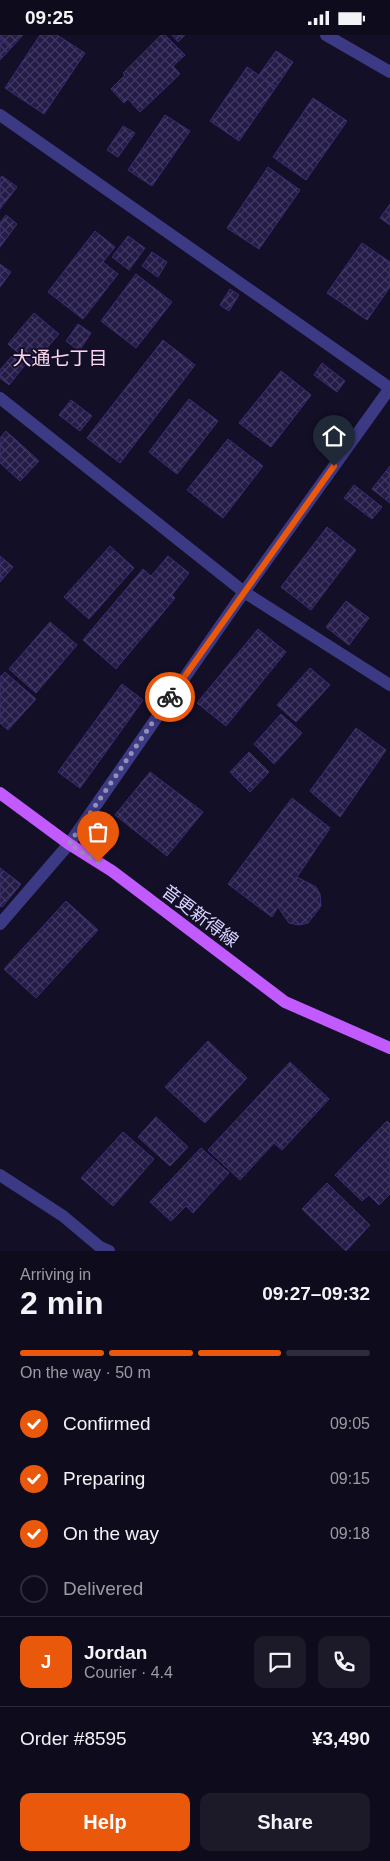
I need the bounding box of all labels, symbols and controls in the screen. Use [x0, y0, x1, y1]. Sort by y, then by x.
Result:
text: 09:25 [25, 7, 74, 28]
district label: 大通七丁目 [12, 348, 108, 369]
pin [313, 415, 355, 466]
icon: home [320, 422, 348, 450]
courier [145, 672, 195, 722]
icon: bike [156, 683, 184, 711]
pin [77, 811, 119, 862]
icon: bag [84, 818, 112, 846]
street label: 音更新得線 [158, 881, 242, 951]
text: Arriving in [20, 1266, 91, 1283]
text: 09:27–09:32 [262, 1283, 370, 1304]
text: 2 min [20, 1285, 104, 1321]
text: On the way · 50 m [20, 1364, 151, 1381]
icon: check [20, 1410, 48, 1438]
text: Confirmed [63, 1413, 151, 1434]
text: 09:05 [330, 1415, 370, 1432]
icon: check [20, 1465, 48, 1493]
text: Preparing [63, 1468, 145, 1489]
text: 09:15 [330, 1470, 370, 1487]
icon: check [20, 1520, 48, 1548]
text: On the way [63, 1523, 159, 1544]
text: 09:18 [330, 1525, 370, 1542]
text: Delivered [63, 1578, 143, 1599]
button: chat [254, 1636, 306, 1688]
button: phone [318, 1636, 370, 1688]
text: Jordan [84, 1642, 147, 1663]
text: J [41, 1651, 51, 1672]
text: Courier · 4.4 [84, 1664, 173, 1681]
text: Order #8595 [20, 1728, 127, 1749]
text: ¥3,490 [312, 1728, 370, 1749]
button: Help [20, 1793, 190, 1851]
button: Share [200, 1793, 370, 1851]

